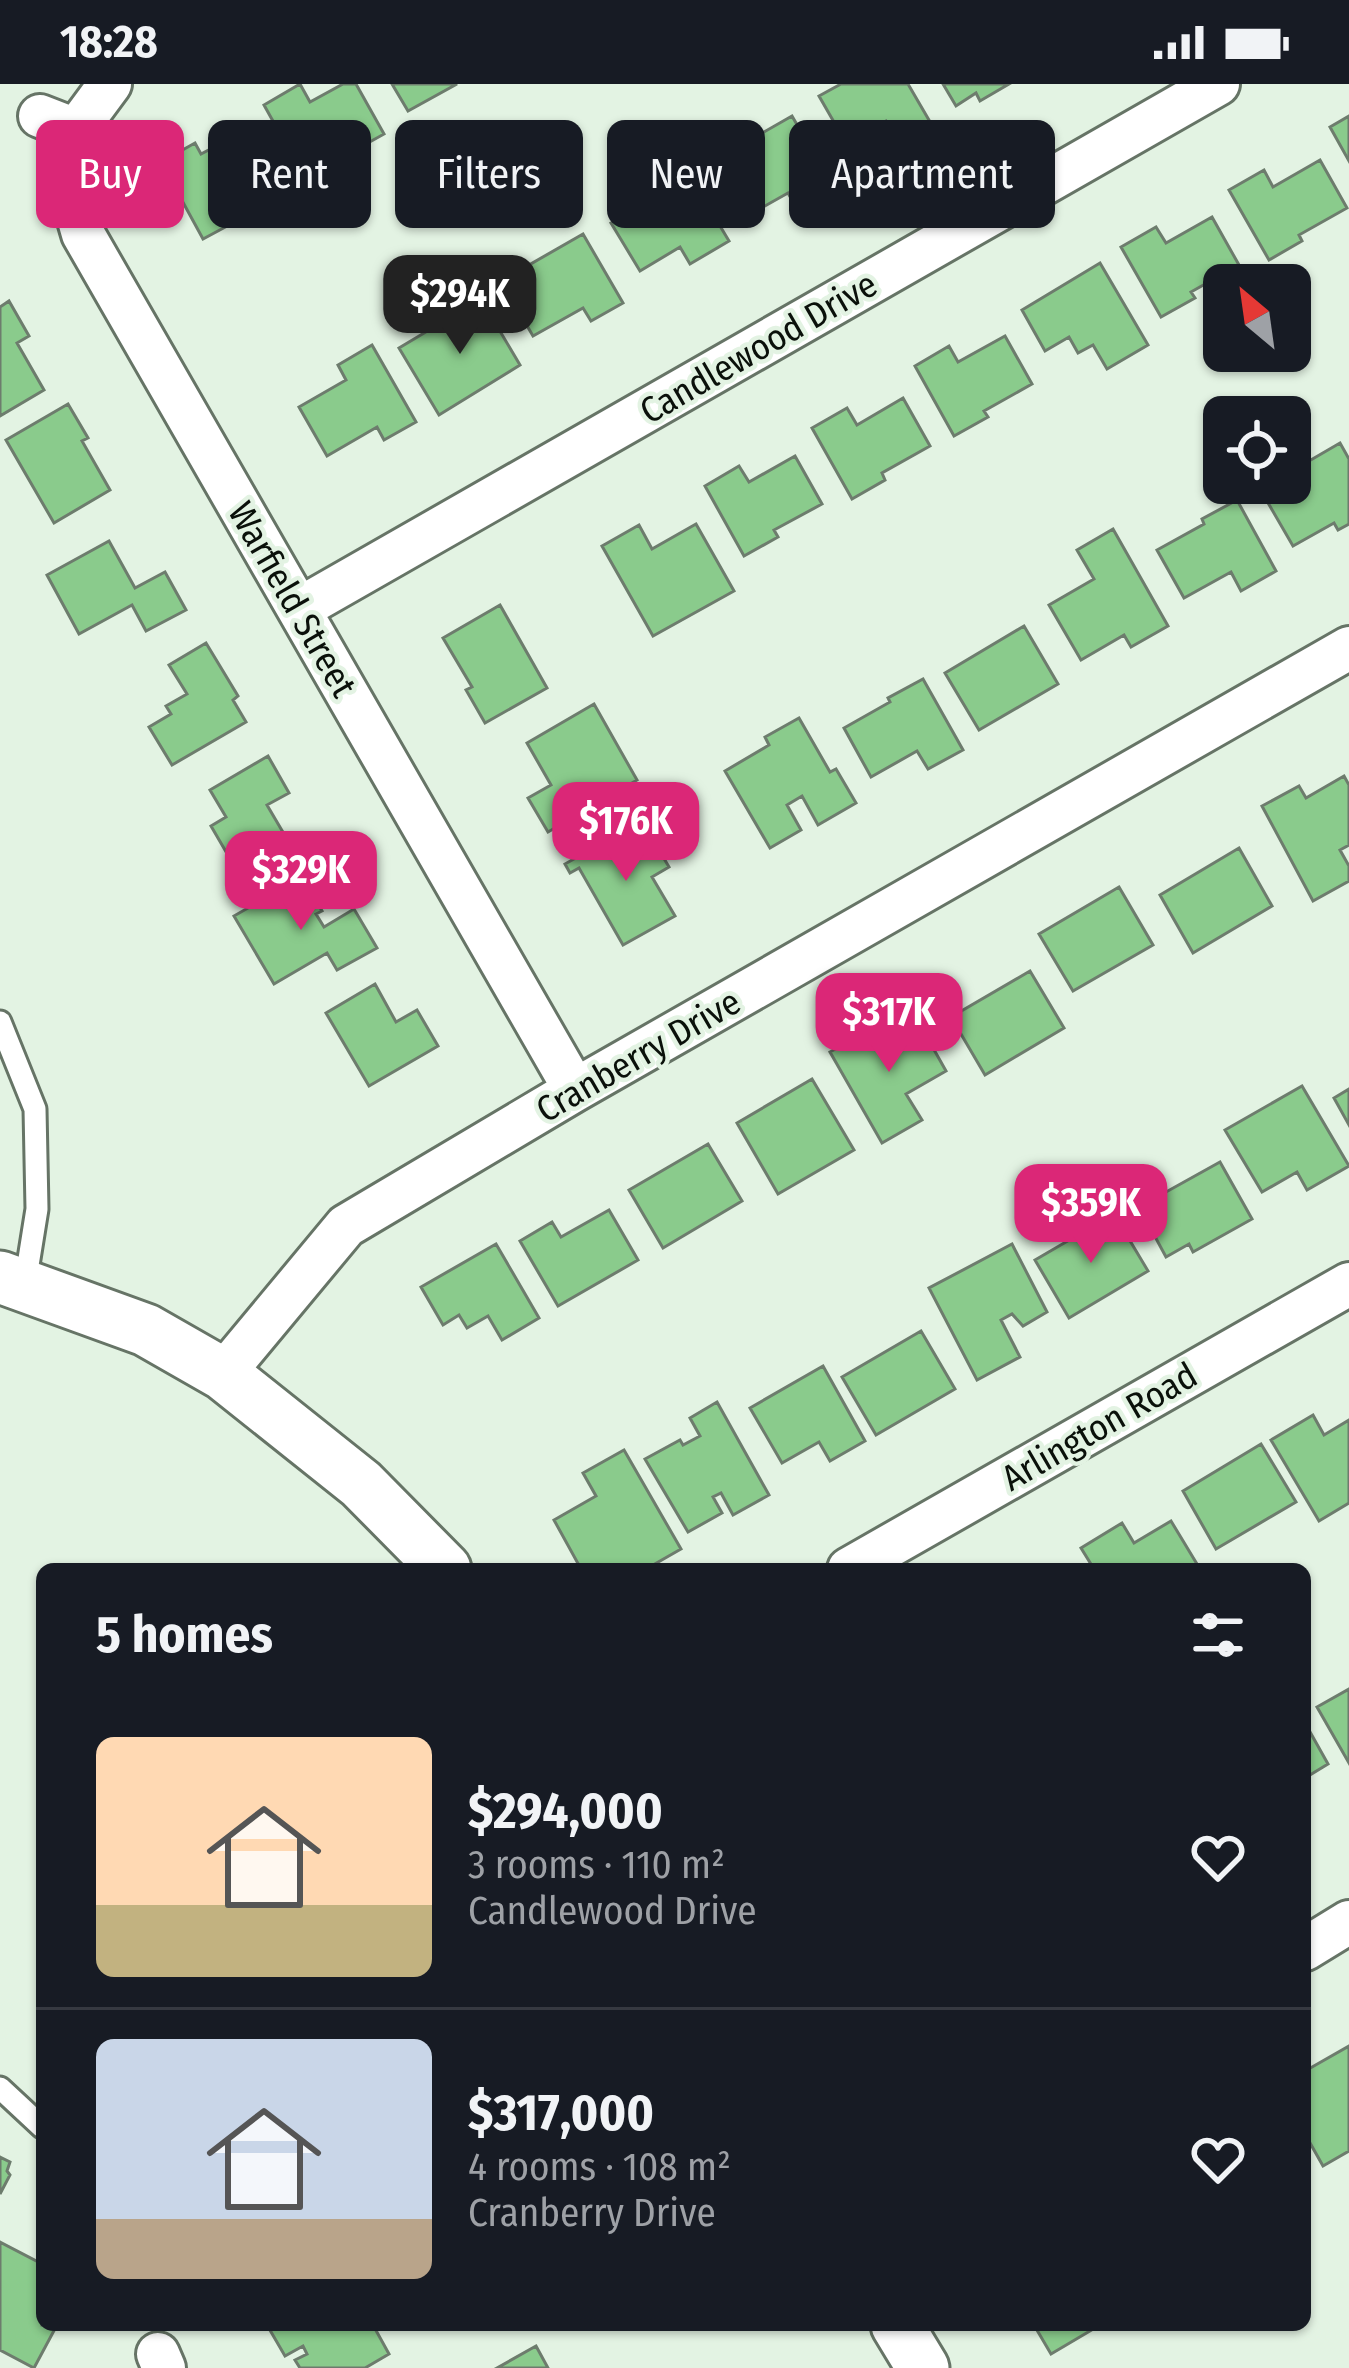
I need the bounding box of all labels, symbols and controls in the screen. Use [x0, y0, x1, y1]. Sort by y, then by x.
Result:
text: 18:28 [60, 15, 158, 69]
chip: Buy [36, 120, 184, 228]
chip: Rent [208, 120, 371, 228]
chip: Filters [395, 120, 583, 228]
chip: New [607, 120, 765, 228]
chip: Apartment [789, 120, 1055, 228]
pin: $294K [376, 255, 544, 357]
street label: Candlewood Drive [632, 262, 885, 434]
north arrow [1203, 264, 1311, 372]
map controls [1203, 264, 1311, 504]
text: $294K [410, 271, 510, 317]
button: locate [1203, 396, 1311, 504]
street label: Warfield Street [219, 494, 366, 705]
pin: $176K [542, 782, 710, 884]
text: $176K [579, 798, 673, 844]
pin: $329K [217, 831, 385, 933]
text: $329K [252, 847, 350, 893]
pin: $317K [805, 973, 973, 1075]
street label: Cranberry Drive [529, 980, 748, 1132]
text: $317K [843, 989, 935, 1035]
pin: $359K [1007, 1164, 1175, 1266]
text: $359K [1041, 1180, 1141, 1226]
street label: Arlington Road [994, 1353, 1205, 1500]
icon: filters [1185, 1602, 1251, 1668]
text: 5 homes [96, 1604, 273, 1666]
text: $294,000 [468, 1780, 663, 1842]
icon: home [192, 1785, 336, 1929]
icon: heart [1185, 1824, 1251, 1890]
text: 3 rooms · 110 m² [468, 1842, 725, 1888]
text: Candlewood Drive [468, 1888, 757, 1934]
text: $317,000 [468, 2082, 654, 2144]
icon: home [192, 2087, 336, 2231]
icon: heart [1185, 2126, 1251, 2192]
text: 4 rooms · 108 m² [468, 2144, 731, 2190]
text: Cranberry Drive [468, 2190, 716, 2236]

